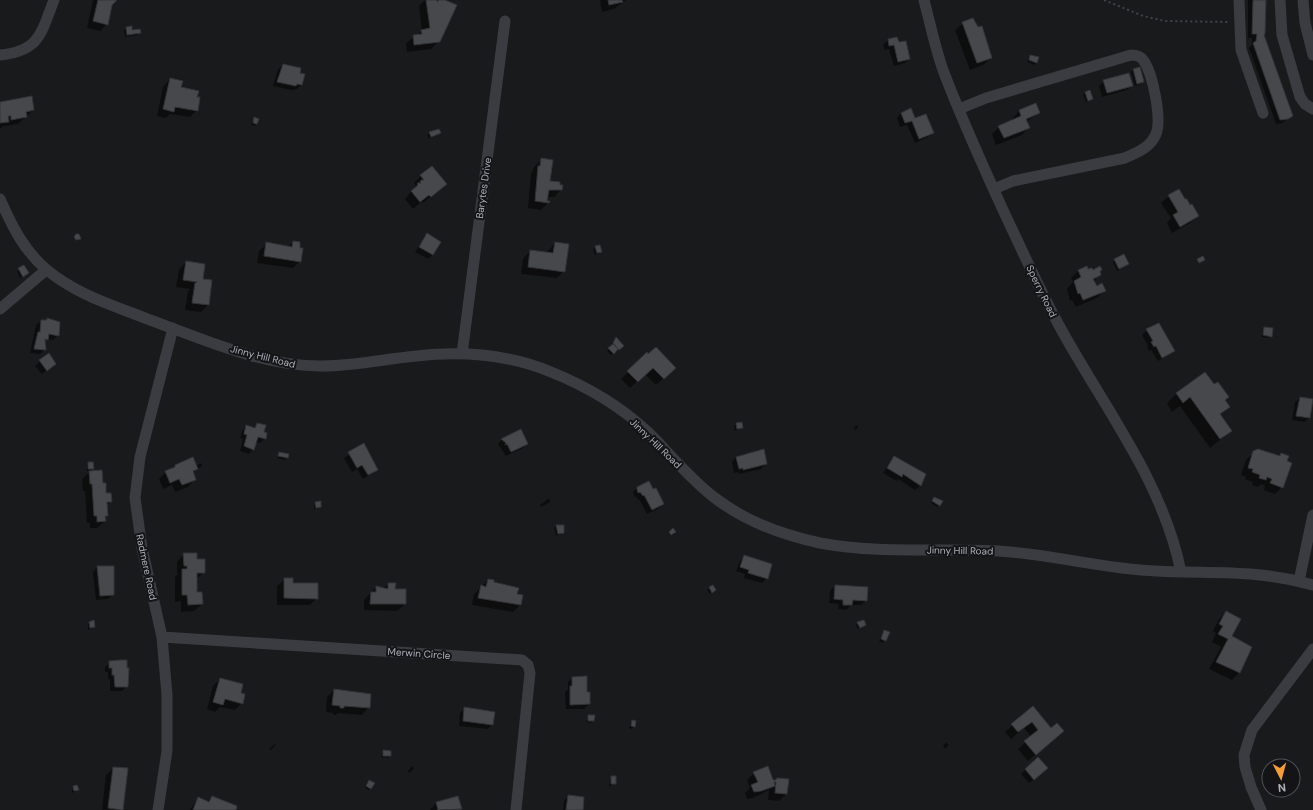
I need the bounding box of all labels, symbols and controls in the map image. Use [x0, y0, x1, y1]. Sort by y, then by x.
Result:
street label: Barytes Drive [473, 156, 494, 219]
street label: Sperry Road [1023, 263, 1060, 320]
street label: Jinny Hill Road [229, 342, 297, 371]
street label: Jinny Hill Road [627, 416, 684, 471]
street label: Radmere Road [133, 533, 160, 601]
street label: Jinny Hill Road [927, 543, 993, 558]
street label: Merwin Circle [387, 645, 451, 662]
north arrow [1261, 758, 1301, 798]
text: N [1277, 781, 1287, 795]

